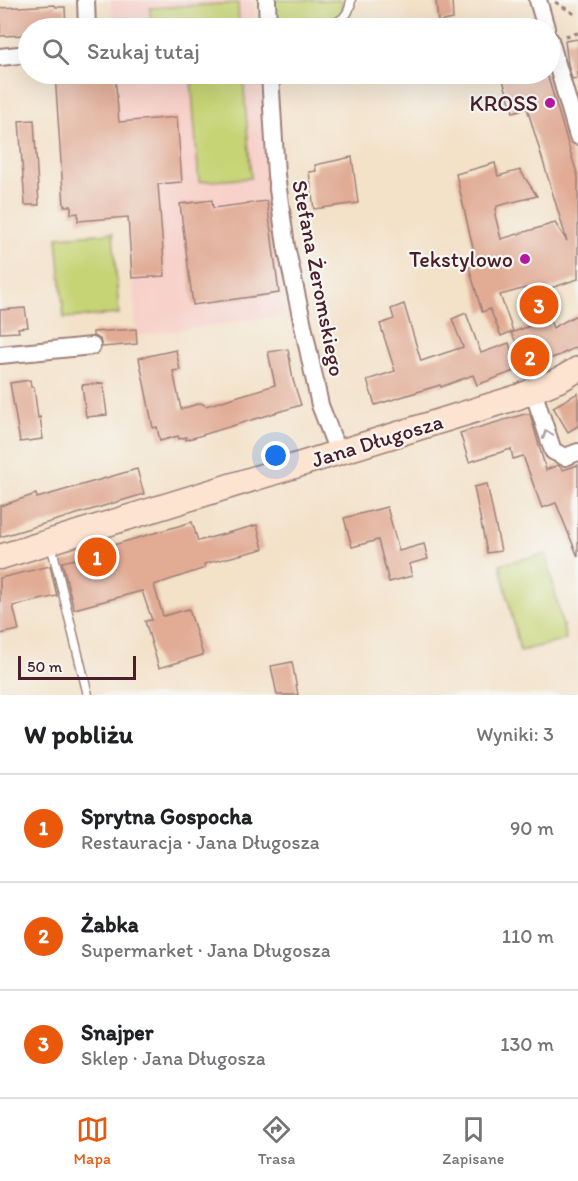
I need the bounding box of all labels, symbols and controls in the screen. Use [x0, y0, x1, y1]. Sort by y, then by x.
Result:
search box [18, 18, 560, 84]
icon: search [39, 35, 72, 68]
text: Szukaj tutaj [87, 38, 200, 65]
place label: KROSS [470, 90, 538, 117]
marker: KROSS [543, 96, 557, 110]
street label: Stefana Żeromskiego [286, 178, 351, 379]
place label: Tekstylowo [409, 246, 513, 273]
marker: Tekstylowo [518, 252, 532, 266]
pin: 3 [520, 282, 558, 328]
pin: 2 [510, 334, 550, 380]
street label: Jana Długosza [308, 408, 446, 473]
one-way arrow [542, 429, 555, 440]
your location [261, 441, 290, 470]
pin: 1 [78, 534, 116, 580]
scale bar [18, 653, 136, 680]
text: 50 m [27, 657, 62, 676]
text: W pobliżu [24, 718, 133, 750]
text: Wyniki: 3 [476, 722, 554, 746]
text: Sprytna Gospocha [81, 803, 252, 830]
text: 1 [39, 816, 48, 840]
text: 90 m [510, 816, 554, 840]
text: Restauracja · Jana Długosza [81, 830, 320, 854]
text: Żabka [81, 911, 138, 938]
text: 2 [38, 924, 49, 948]
text: 110 m [502, 924, 554, 948]
text: Supermarket · Jana Długosza [81, 938, 331, 962]
text: Snajper [81, 1019, 154, 1046]
text: 3 [38, 1032, 49, 1056]
text: 130 m [500, 1032, 554, 1056]
text: Sklep · Jana Długosza [81, 1046, 266, 1070]
tab: Mapa [74, 1113, 111, 1168]
tab: Trasa [258, 1113, 295, 1168]
tab: Zapisane [442, 1113, 504, 1168]

